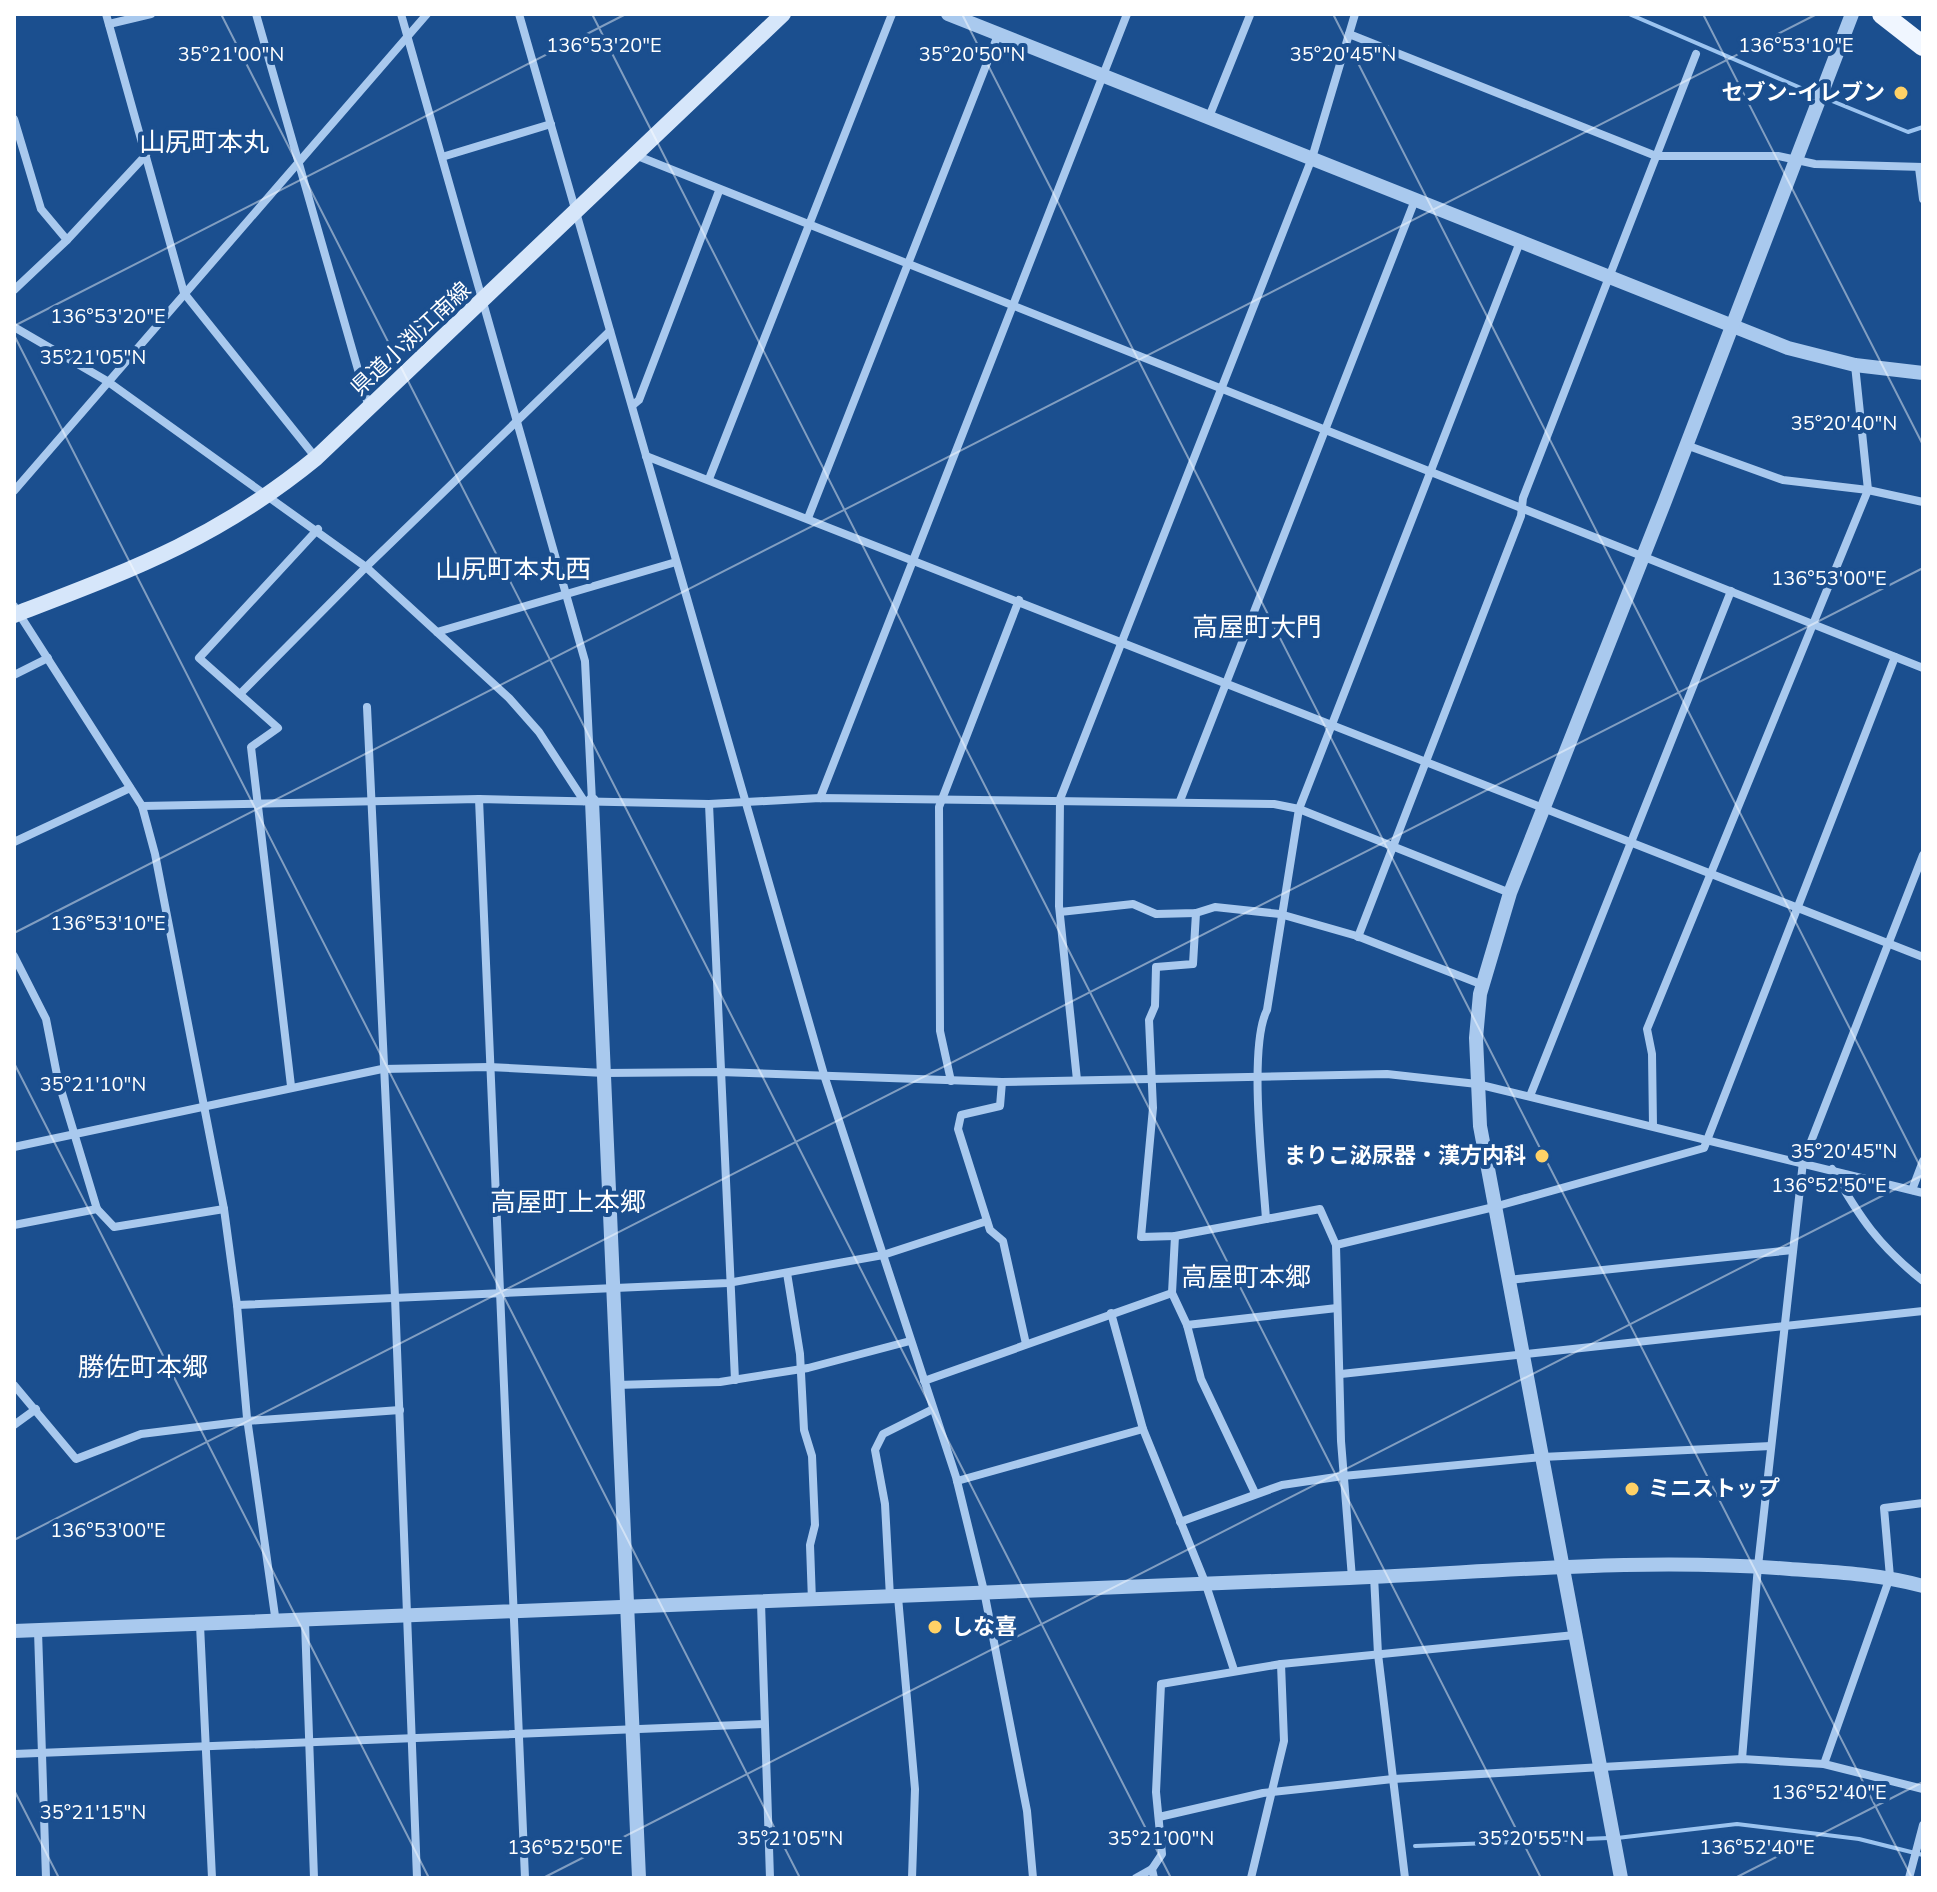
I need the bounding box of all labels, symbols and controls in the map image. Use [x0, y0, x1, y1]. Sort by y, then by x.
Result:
text: 136°53'20"E [546, 32, 662, 59]
text: 136°53'10"E [1738, 32, 1854, 59]
text: 35°21'00"N [178, 41, 284, 68]
text: 35°20'50"N [919, 41, 1025, 68]
text: 35°20'45"N [1290, 41, 1396, 68]
place label: セブン-イレブン [1721, 78, 1885, 108]
marker: セブン-イレブン [1892, 84, 1910, 102]
district label: 山尻町本丸 [139, 125, 269, 160]
street label: 県道小渕江南線 [344, 276, 478, 402]
text: 136°53'20"E [50, 303, 166, 330]
text: 35°21'05"N [40, 344, 146, 371]
text: 35°20'40"N [1791, 410, 1897, 437]
district label: 山尻町本丸西 [435, 552, 591, 587]
text: 136°53'00"E [1771, 565, 1887, 592]
district label: 高屋町大門 [1192, 610, 1322, 645]
text: 136°53'10"E [50, 910, 166, 937]
text: 35°21'10"N [40, 1071, 146, 1098]
text: 35°20'45"N [1791, 1138, 1897, 1165]
place label: まりこ泌尿器・漢方内科 [1284, 1141, 1526, 1171]
marker: まりこ泌尿器・漢方内科 [1533, 1147, 1551, 1165]
text: 136°52'50"E [1771, 1172, 1887, 1199]
district label: 高屋町上本郷 [490, 1185, 646, 1220]
district label: 高屋町本郷 [1181, 1260, 1311, 1295]
district label: 勝佐町本郷 [78, 1350, 208, 1385]
place label: ミニストップ [1648, 1474, 1780, 1504]
marker: ミニストップ [1623, 1480, 1641, 1498]
text: 136°53'00"E [50, 1517, 166, 1544]
place label: しな喜 [951, 1612, 1017, 1642]
marker: しな喜 [926, 1618, 944, 1636]
text: 136°52'40"E [1771, 1779, 1887, 1806]
text: 35°21'15"N [40, 1799, 146, 1826]
text: 35°21'05"N [737, 1825, 843, 1852]
text: 35°21'00"N [1108, 1825, 1214, 1852]
text: 35°20'55"N [1478, 1825, 1584, 1852]
text: 136°52'50"E [507, 1834, 623, 1861]
text: 136°52'40"E [1699, 1834, 1815, 1861]

